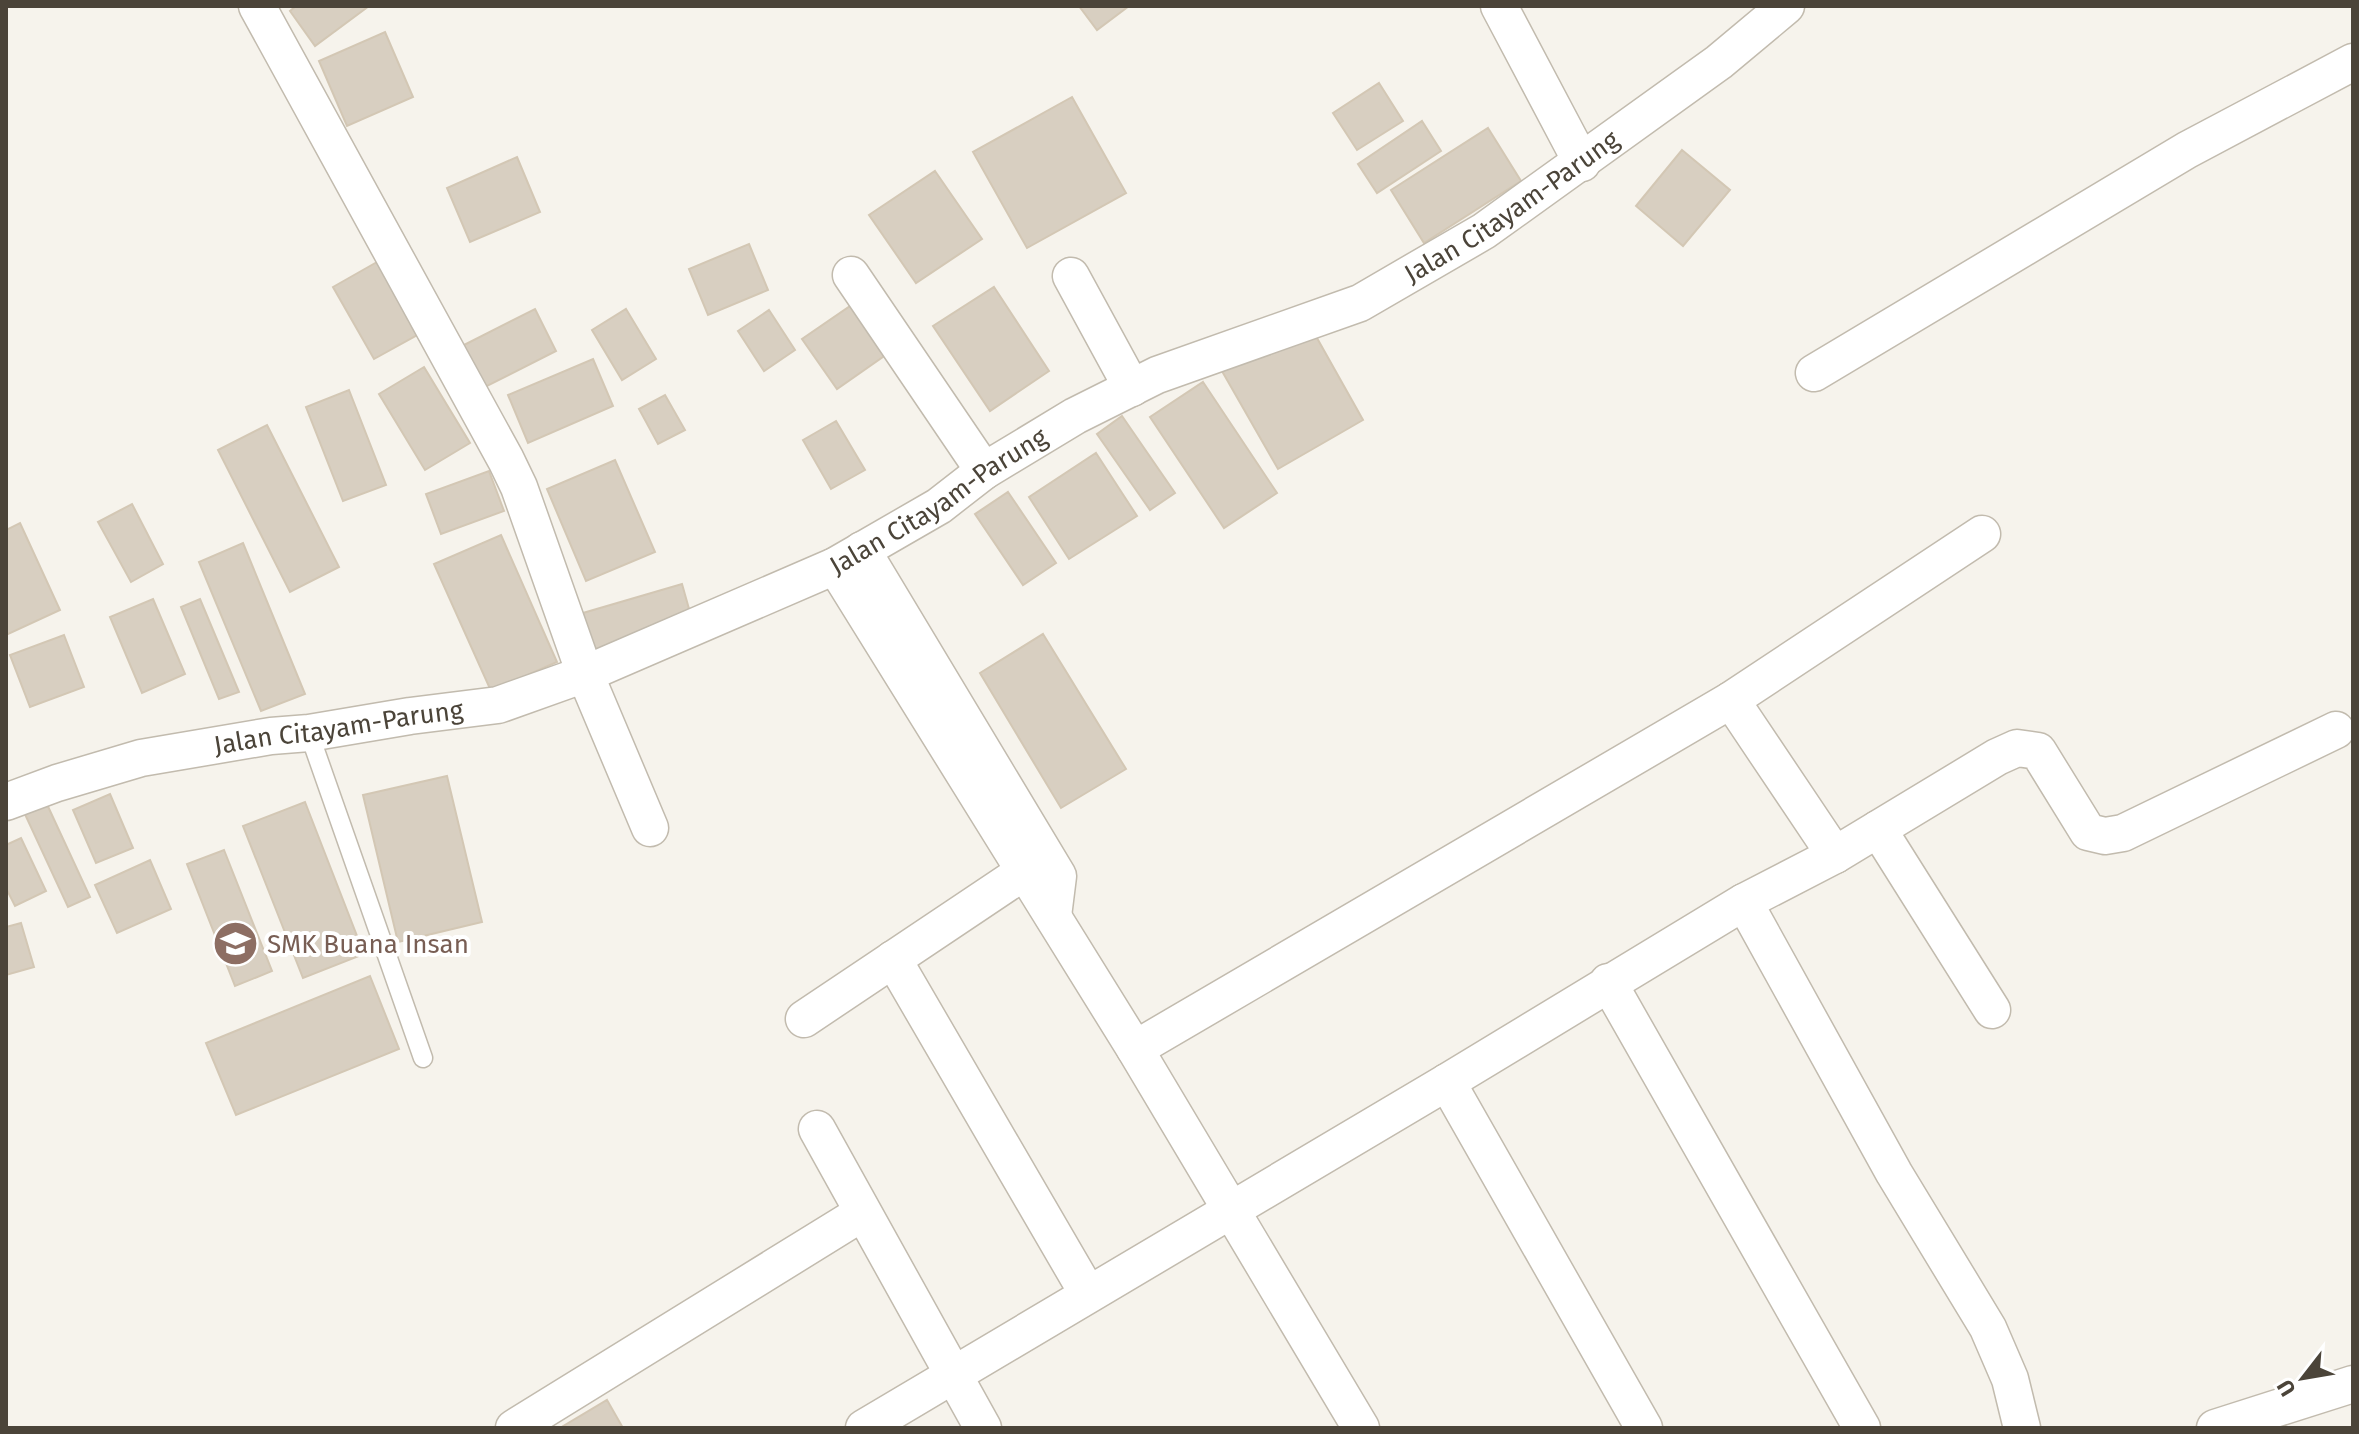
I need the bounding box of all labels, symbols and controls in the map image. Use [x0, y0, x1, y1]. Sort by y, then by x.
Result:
street label: Jalan Citayam-Parung [1399, 123, 1625, 289]
street label: Jalan Citayam-Parung [824, 421, 1053, 581]
street label: Jalan Citayam-Parung [211, 694, 465, 761]
school or university icon: SMK Buana Insan [212, 920, 260, 968]
place label: SMK Buana Insan [267, 929, 469, 960]
north arrow [2263, 1338, 2343, 1418]
text: U [2271, 1375, 2302, 1401]

